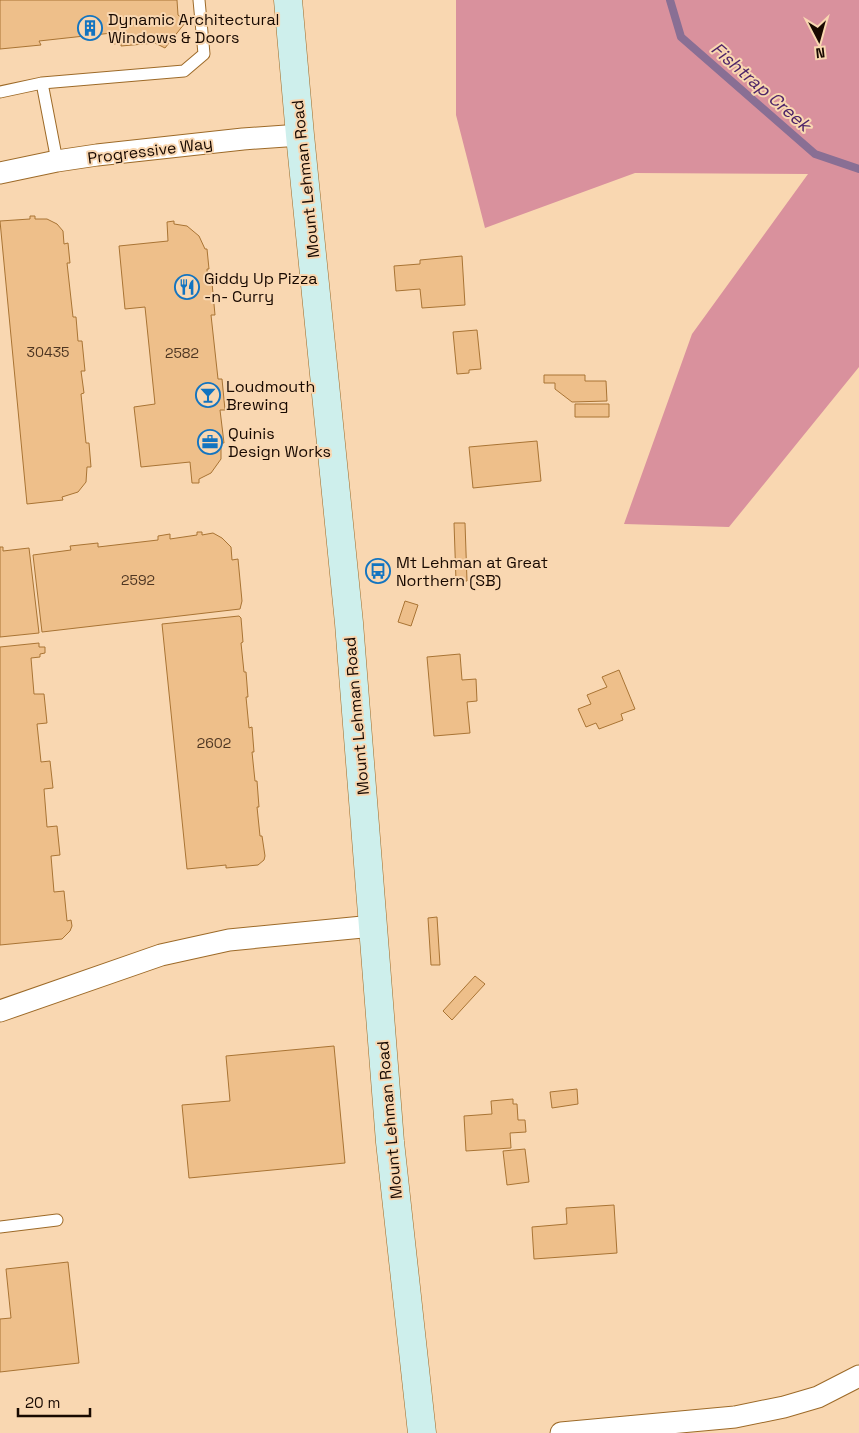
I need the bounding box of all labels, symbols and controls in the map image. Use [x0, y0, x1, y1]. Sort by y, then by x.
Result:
place label: Dynamic Architectural Windows & Doors [108, 9, 280, 48]
building icon: Dynamic Architectural Windows & Doors [77, 15, 103, 41]
north arrow [794, 15, 844, 65]
water label: Fishtrap Creek [707, 37, 818, 138]
text: N [815, 43, 826, 62]
street label: Mount Lehman Road [287, 99, 324, 259]
street label: Progressive Way [86, 132, 214, 169]
place label: Giddy Up Pizza -n- Curry [204, 268, 317, 307]
restaurant icon: Giddy Up Pizza -n- Curry [174, 274, 200, 300]
house number: 30435 [26, 343, 70, 361]
house number: 2582 [165, 344, 199, 362]
place label: Loudmouth Brewing [226, 376, 315, 415]
bar icon: Loudmouth Brewing [195, 382, 221, 408]
place label: Quinis Design Works [228, 423, 331, 462]
office icon: Quinis Design Works [197, 429, 223, 455]
place label: Mt Lehman at Great Northern (SB) [396, 552, 548, 591]
bus stop icon: Mt Lehman at Great Northern (SB) [365, 558, 391, 584]
house number: 2592 [121, 571, 155, 589]
street label: Mount Lehman Road [339, 636, 374, 796]
house number: 2602 [197, 734, 231, 752]
street label: Mount Lehman Road [372, 1040, 407, 1200]
scale bar [18, 1386, 90, 1418]
text: 20 m [25, 1393, 60, 1412]

